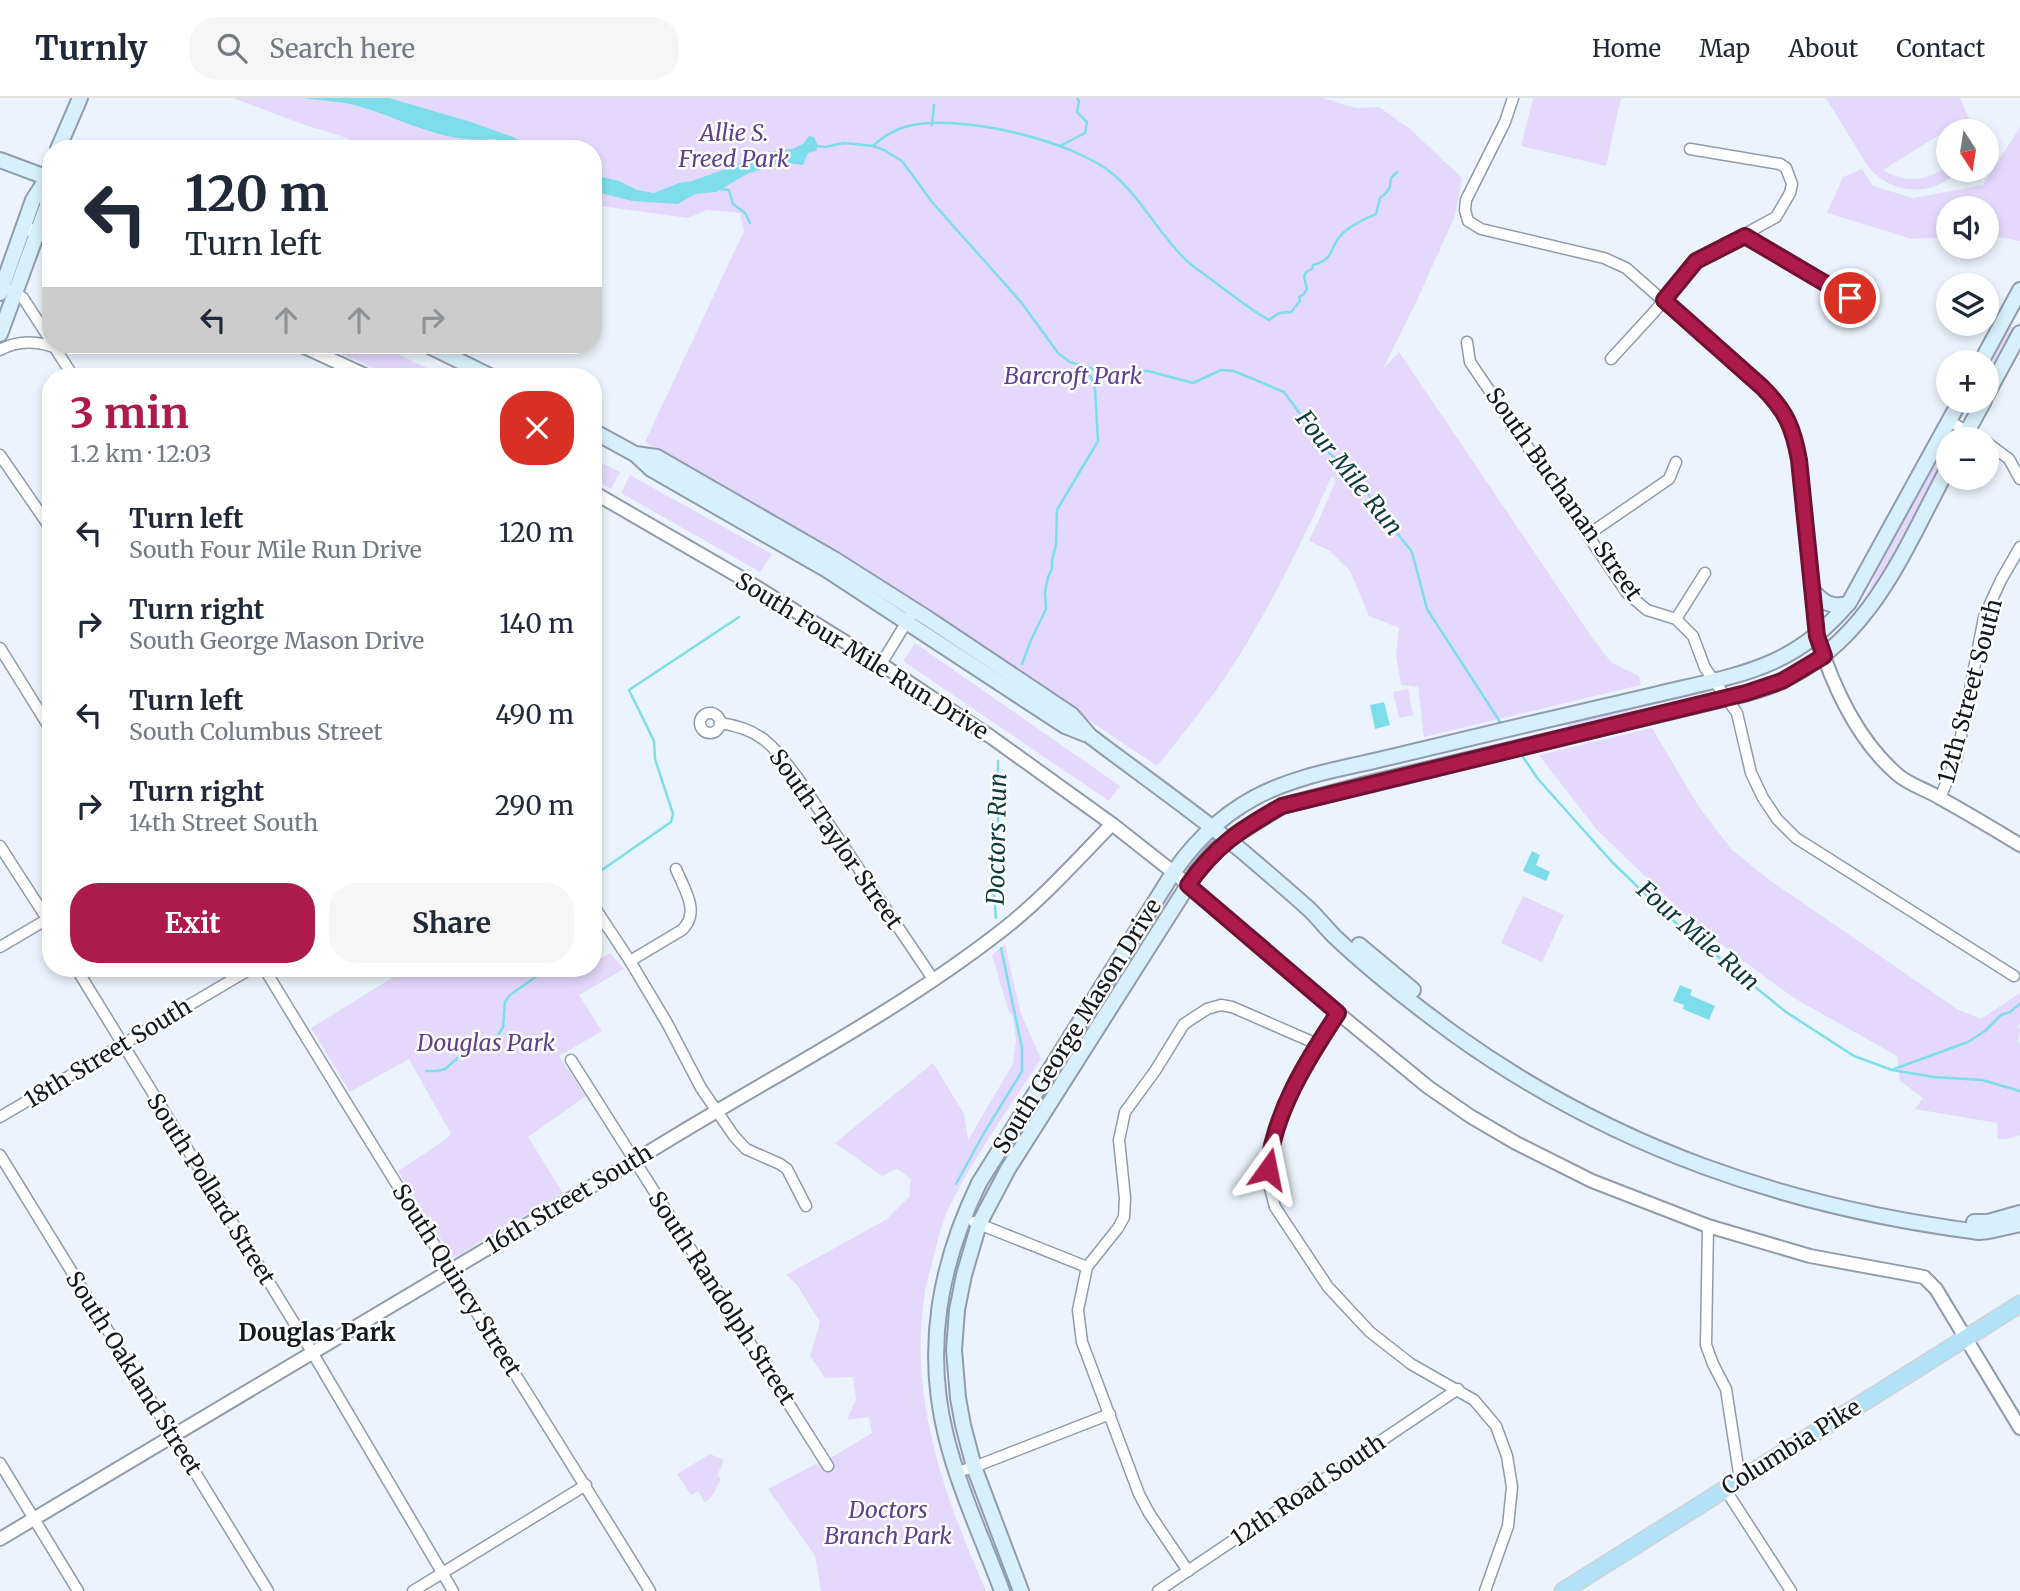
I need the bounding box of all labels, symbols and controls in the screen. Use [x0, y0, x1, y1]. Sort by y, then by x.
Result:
search box [189, 17, 679, 80]
text: Turnly [35, 28, 147, 69]
icon: search [213, 29, 251, 67]
text: Search here [269, 32, 415, 65]
text: Home [1592, 33, 1661, 64]
text: Map [1699, 33, 1750, 64]
text: About [1788, 33, 1858, 64]
text: Contact [1896, 33, 1985, 64]
park label: Allie S. Freed Park [678, 118, 790, 173]
north arrow [1936, 119, 1998, 182]
map controls [1936, 119, 1999, 490]
text: 120 m [185, 163, 329, 224]
icon: left [70, 168, 161, 259]
button: sound [1936, 196, 1999, 259]
text: Turn left [185, 224, 322, 264]
pin [1820, 268, 1880, 328]
button: layers [1936, 273, 1999, 336]
icon: arrive [1831, 279, 1869, 317]
icon: left [194, 301, 232, 339]
icon: ahead [267, 301, 305, 339]
icon: ahead [340, 301, 378, 339]
icon: right [413, 301, 451, 339]
button: + [1936, 350, 1999, 413]
park label: Barcroft Park [1004, 361, 1142, 390]
street label: South Buchanan Street [1480, 382, 1649, 606]
text: 3 min [70, 387, 189, 439]
button: close [500, 391, 574, 465]
water label: Four Mile Run [1289, 403, 1409, 542]
button: − [1936, 427, 1999, 490]
text: 1.2 km · 12:03 [70, 439, 212, 468]
text: Turn left [129, 502, 243, 535]
icon: left [70, 514, 108, 552]
text: 120 m [499, 516, 574, 549]
text: South Four Mile Run Drive [129, 535, 422, 564]
street label: South Four Mile Run Drive [730, 566, 994, 745]
text: Turn right [129, 593, 264, 626]
street label: 12th Street South [1931, 595, 2008, 786]
icon: right [70, 605, 108, 643]
text: 140 m [499, 607, 574, 640]
text: South George Mason Drive [129, 626, 424, 655]
text: Turn left [129, 684, 243, 717]
icon: left [70, 696, 108, 734]
text: 490 m [495, 698, 574, 731]
text: South Columbus Street [129, 717, 382, 746]
street label: South Taylor Street [763, 743, 909, 934]
water label: Doctors Run [980, 773, 1013, 906]
text: Turn right [129, 775, 264, 808]
icon: right [70, 787, 108, 825]
text: 290 m [495, 789, 574, 822]
text: 14th Street South [129, 808, 318, 837]
water label: Four Mile Run [1630, 873, 1766, 997]
button: Exit [70, 883, 315, 963]
button: Share [329, 883, 574, 963]
street label: South George Mason Drive [986, 893, 1167, 1159]
street label: 18th Street South [19, 991, 197, 1114]
park label: Douglas Park [416, 1028, 555, 1057]
street label: South Pollard Street [141, 1088, 282, 1290]
position arrow [1231, 1132, 1305, 1206]
street label: 16th Street South [480, 1137, 657, 1260]
street label: South Quincy Street [386, 1178, 528, 1381]
street label: South Randolph Street [642, 1185, 802, 1410]
street label: South Oakland Street [60, 1266, 209, 1480]
district label: Douglas Park [238, 1317, 396, 1348]
street label: Columbia Pike [1716, 1392, 1866, 1501]
street label: 12th Road South [1225, 1427, 1390, 1552]
park label: Doctors Branch Park [824, 1495, 952, 1550]

